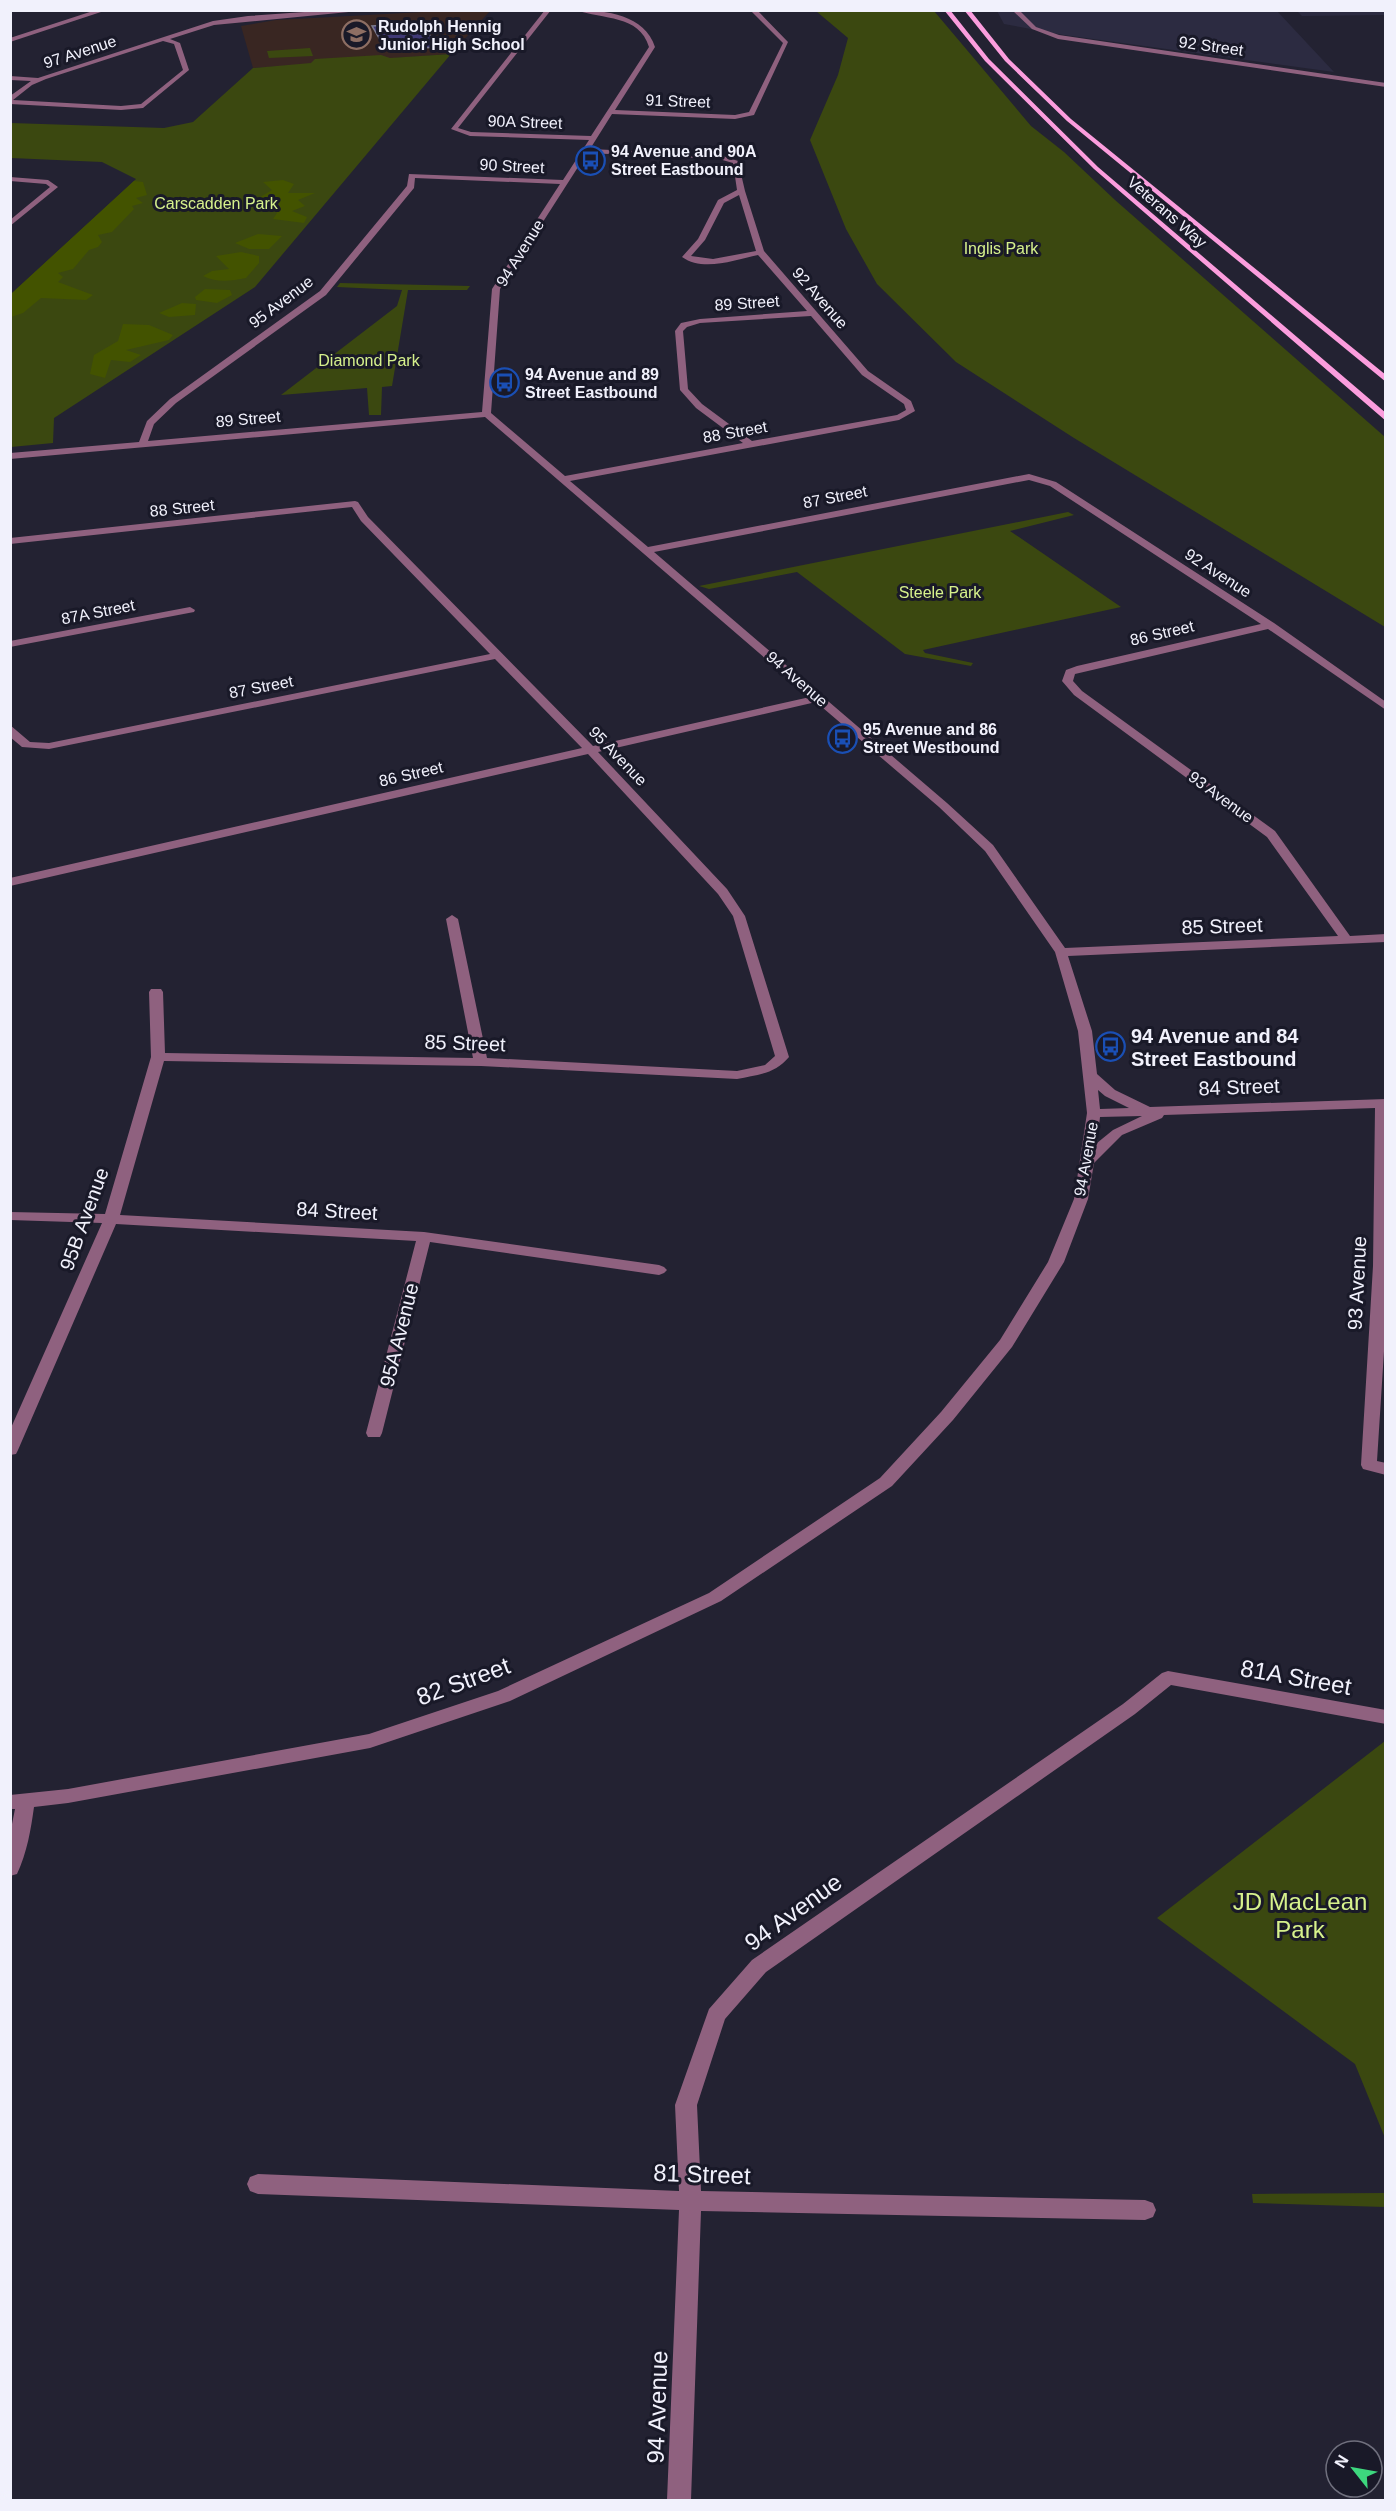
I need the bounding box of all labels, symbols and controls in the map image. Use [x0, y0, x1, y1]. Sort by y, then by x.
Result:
place label: Rudolph Hennig Junior High School [378, 18, 525, 53]
school or university icon: Rudolph Hennig Junior High School [341, 19, 373, 51]
street label: 97 Avenue [42, 32, 119, 72]
street label: 92 Street [1178, 33, 1245, 59]
street label: 91 Street [645, 91, 711, 111]
street label: 90A Street [487, 112, 563, 132]
place label: 94 Avenue and 90A Street Eastbound [611, 143, 757, 178]
bus stop icon: 94 Avenue and 90A Street Eastbound [574, 144, 606, 176]
street label: 90 Street [479, 156, 545, 176]
street label: Veterans Way [1124, 173, 1210, 251]
park label: Carscadden Park [154, 195, 279, 212]
street label: 94 Avenue [493, 216, 547, 289]
park label: Inglis Park [964, 240, 1039, 257]
street label: 92 Avenue [789, 264, 851, 332]
street label: 95 Avenue [246, 272, 316, 331]
street label: 89 Street [714, 292, 781, 314]
park label: Diamond Park [318, 352, 421, 369]
place label: 94 Avenue and 89 Street Eastbound [525, 366, 659, 401]
bus stop icon: 94 Avenue and 89 Street Eastbound [488, 367, 520, 399]
street label: 89 Street [215, 408, 282, 430]
street label: 88 Street [702, 418, 769, 446]
street label: 87 Street [802, 482, 869, 512]
street label: 88 Street [149, 496, 216, 520]
street label: 92 Avenue [1182, 545, 1254, 601]
park label: Steele Park [899, 584, 982, 601]
street label: 87A Street [60, 596, 137, 627]
street label: 86 Street [1128, 617, 1196, 649]
street label: 94 Avenue [763, 648, 831, 710]
street label: 87 Street [228, 672, 295, 702]
place label: 95 Avenue and 86 Street Westbound [863, 721, 1000, 756]
bus stop icon: 95 Avenue and 86 Street Westbound [826, 722, 858, 754]
street label: 95 Avenue [586, 723, 650, 789]
street label: 86 Street [377, 758, 445, 790]
street label: 93 Avenue [1186, 768, 1257, 826]
street label: 85 Street [1181, 914, 1263, 938]
place label: 94 Avenue and 84 Street Eastbound [1131, 1025, 1299, 1070]
street label: 85 Street [424, 1031, 506, 1055]
bus stop icon: 94 Avenue and 84 Street Eastbound [1094, 1031, 1126, 1063]
street label: 84 Street [1198, 1075, 1280, 1099]
street label: 94 Avenue [1071, 1120, 1101, 1198]
street label: 95B Avenue [55, 1165, 113, 1273]
street label: 84 Street [296, 1198, 379, 1224]
street label: 93 Avenue [1344, 1235, 1370, 1331]
street label: 95A Avenue [375, 1281, 423, 1389]
street label: 82 Street [413, 1652, 514, 1710]
street label: 81A Street [1238, 1654, 1354, 1700]
street label: 94 Avenue [739, 1868, 847, 1956]
park label: JD MacLean Park [1233, 1888, 1367, 1943]
street label: 81 Street [653, 2159, 751, 2189]
street label: 94 Avenue [642, 2350, 672, 2464]
north arrow [1324, 2439, 1384, 2499]
text: N [1331, 2452, 1352, 2471]

